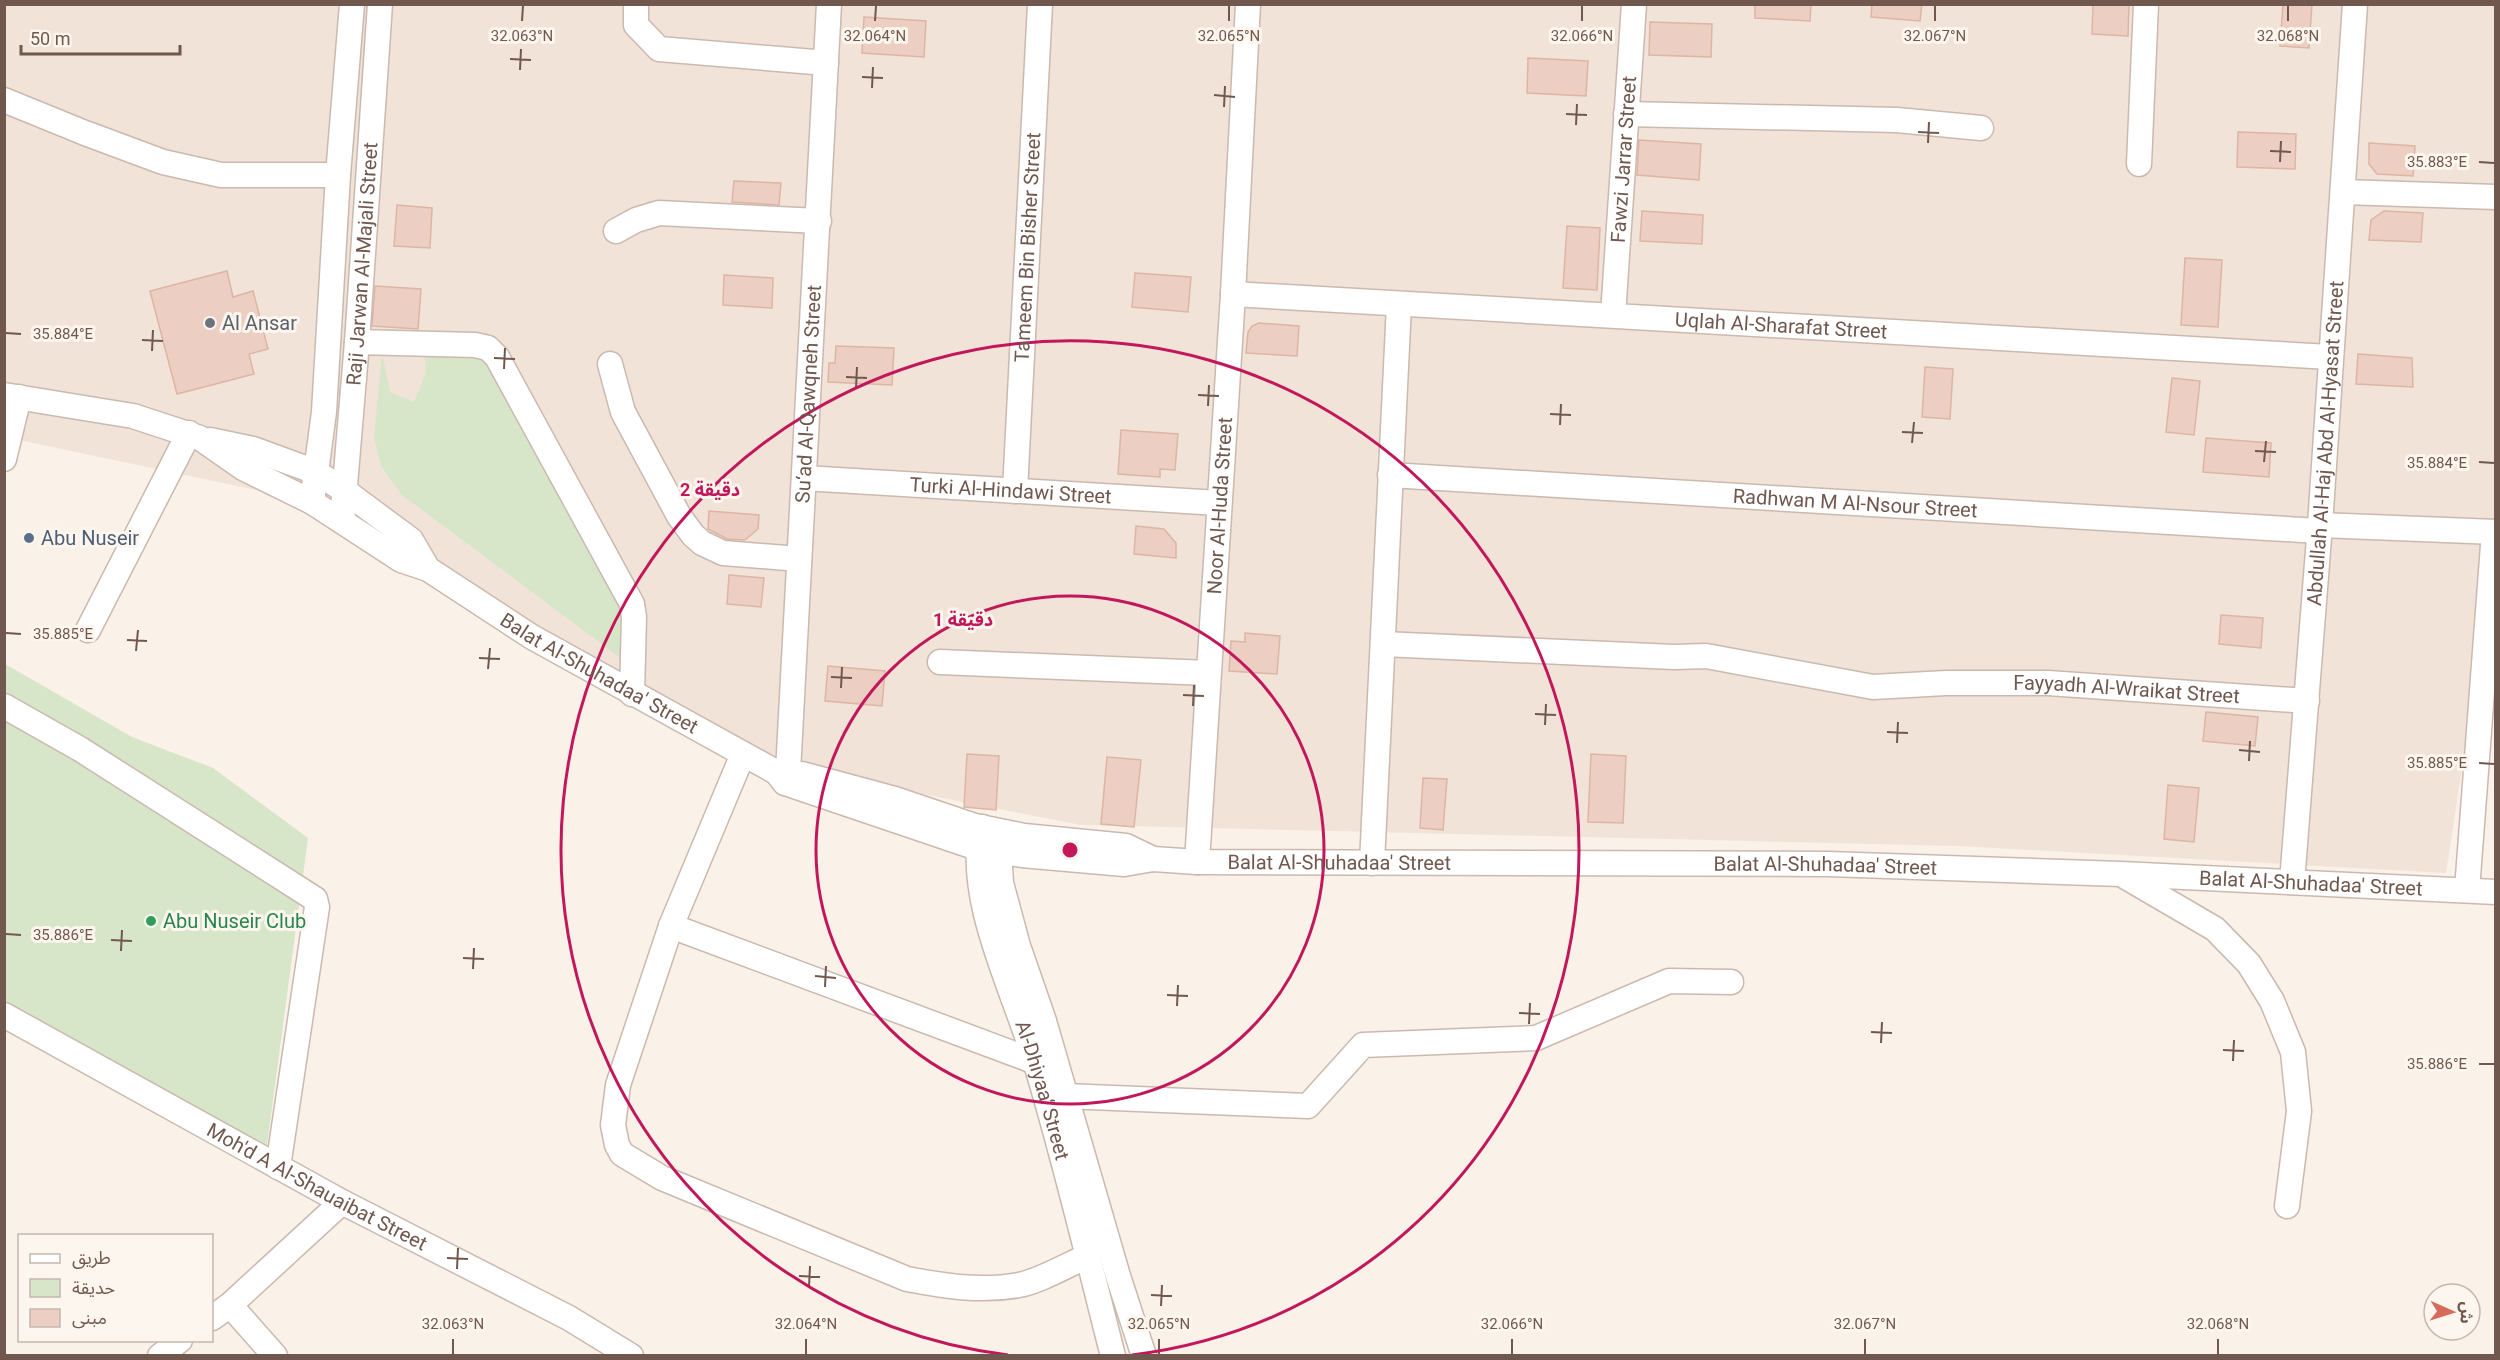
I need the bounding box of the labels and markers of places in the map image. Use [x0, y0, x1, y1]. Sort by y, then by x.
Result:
place label: Al Ansar [222, 311, 297, 335]
marker: Al Ansar [203, 316, 217, 330]
place label: Abu Nuseir [41, 526, 139, 550]
marker: Abu Nuseir [22, 531, 36, 545]
centre of rings [1060, 840, 1080, 860]
place label: Abu Nuseir Club [163, 909, 306, 933]
marker: Abu Nuseir Club [144, 914, 158, 928]

